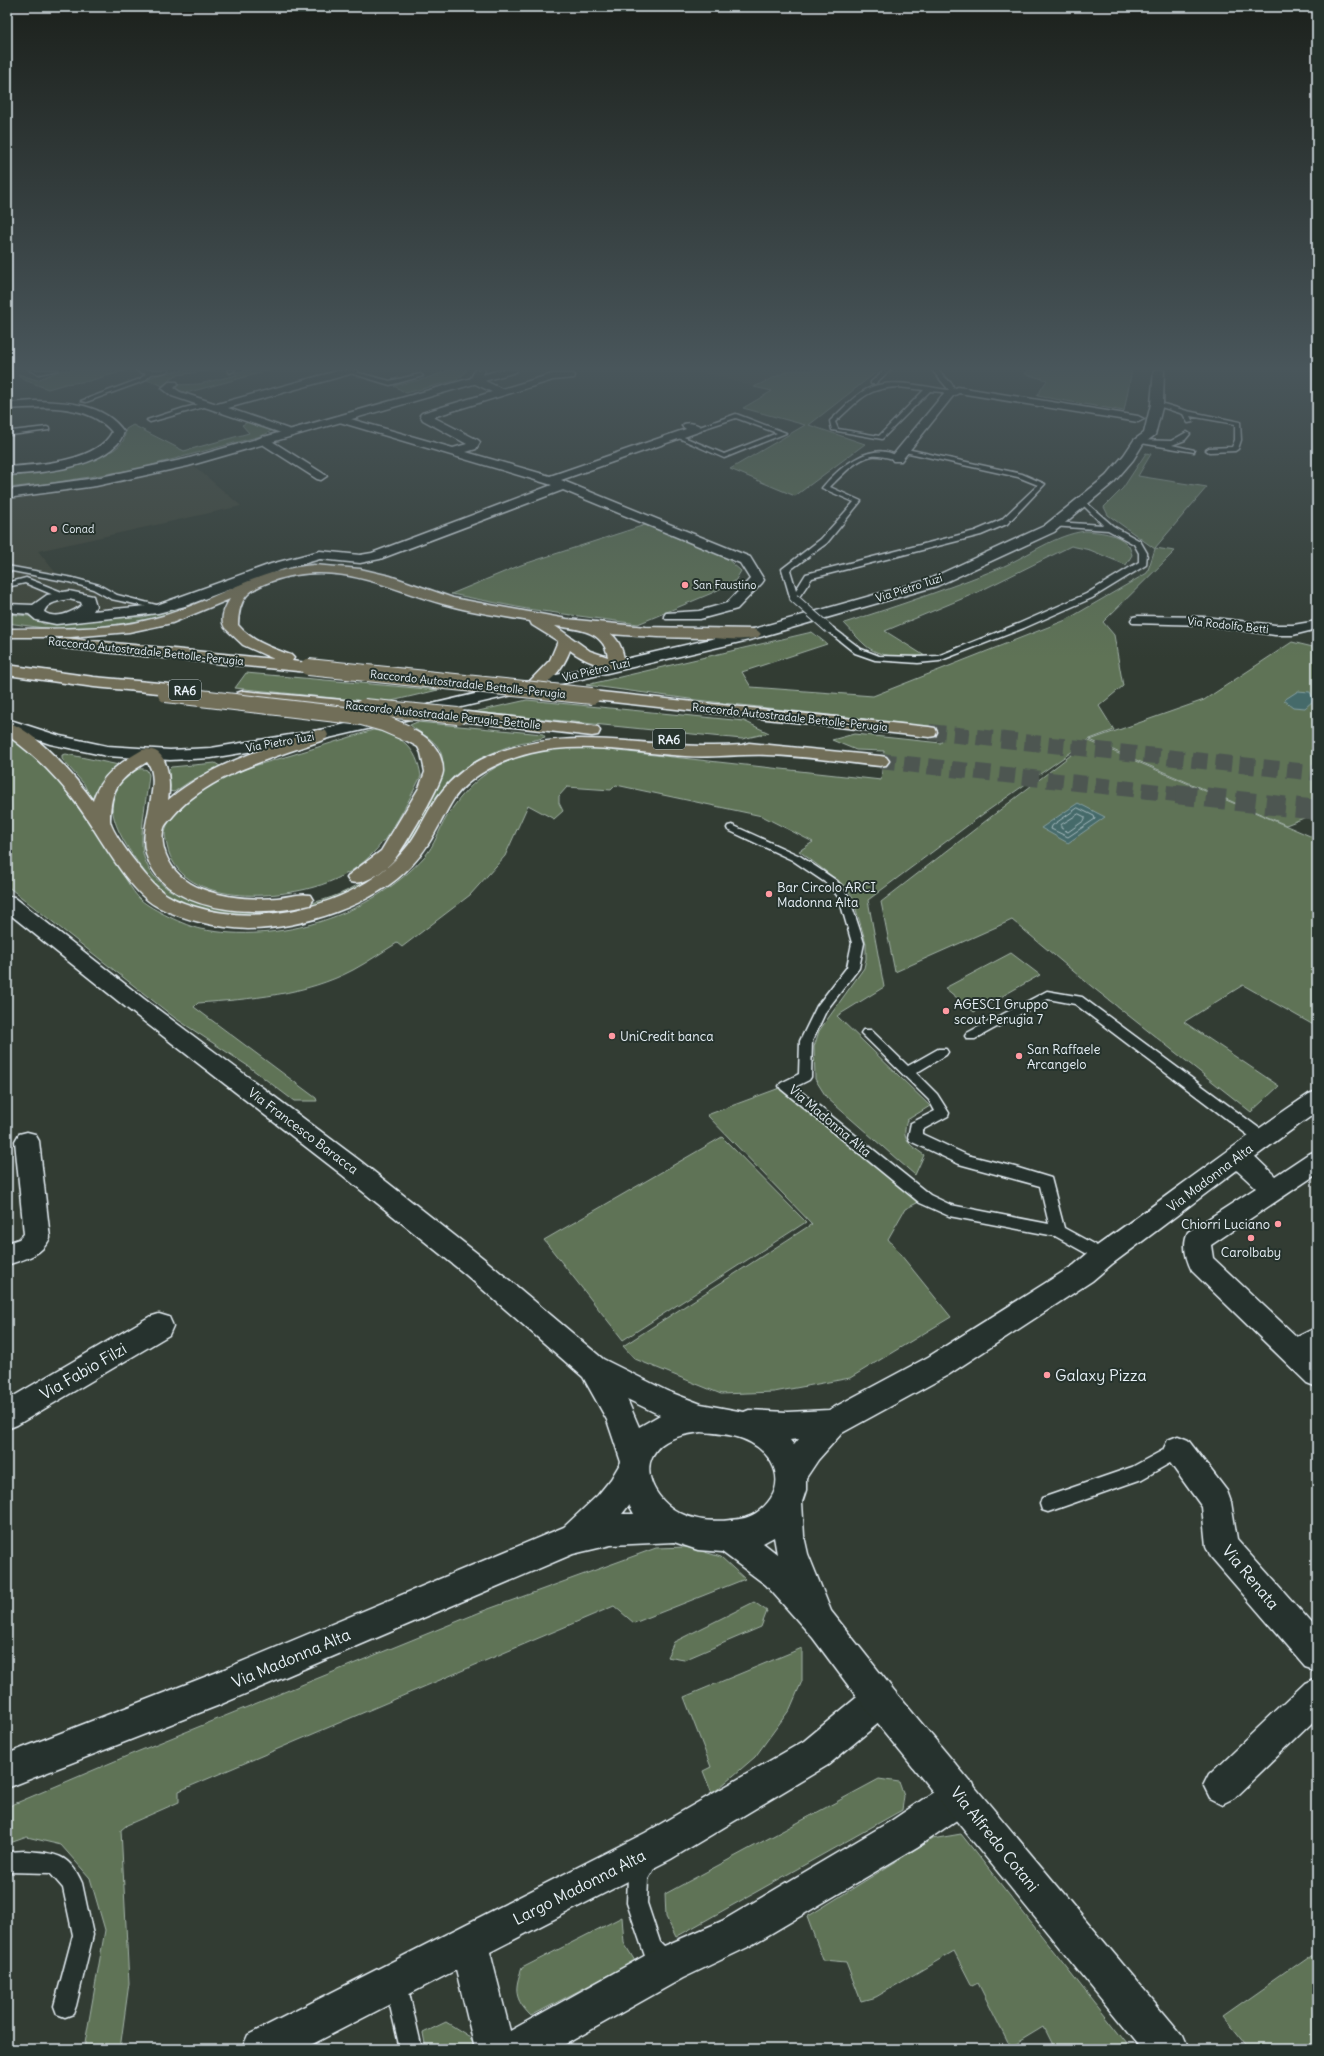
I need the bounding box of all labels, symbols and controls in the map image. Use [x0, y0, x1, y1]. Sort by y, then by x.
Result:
place label: Conad [62, 522, 95, 536]
marker: Conad [49, 524, 59, 534]
street label: Via Pietro Tuzi [874, 571, 944, 605]
place label: San Faustino [693, 578, 756, 592]
marker: San Faustino [680, 580, 690, 590]
street label: Via Rodolfo Betti [1187, 614, 1269, 636]
street label: Raccordo Autostradale Bettolle-Perugia [48, 634, 244, 668]
street label: Via Pietro Tuzi [561, 655, 631, 685]
street label: Raccordo Autostradale Bettolle-Perugia [370, 667, 566, 701]
road number: RA6 [169, 680, 201, 700]
street label: Raccordo Autostradale Perugia-Bettolle [345, 698, 541, 732]
street label: Raccordo Autostradale Bettolle-Perugia [692, 700, 888, 734]
street label: Via Pietro Tuzi [245, 729, 315, 755]
road number: RA6 [653, 729, 685, 749]
place label: Bar Circolo ARCI Madonna Alta [777, 879, 876, 911]
marker: Bar Circolo ARCI Madonna Alta [764, 889, 774, 899]
place label: AGESCI Gruppo scout Perugia 7 [954, 996, 1048, 1028]
marker: AGESCI Gruppo scout Perugia 7 [941, 1006, 951, 1016]
place label: UniCredit banca [620, 1028, 714, 1045]
marker: UniCredit banca [607, 1031, 617, 1041]
place label: San Raffaele Arcangelo [1027, 1041, 1101, 1073]
marker: San Raffaele Arcangelo [1014, 1051, 1024, 1061]
street label: Via Madonna Alta [785, 1081, 875, 1161]
street label: Via Francesco Baracca [245, 1084, 361, 1178]
street label: Via Madonna Alta [1164, 1140, 1256, 1216]
place label: Chiorri Luciano [1181, 1216, 1270, 1233]
marker: Chiorri Luciano [1273, 1219, 1283, 1229]
marker: Carolbaby [1246, 1233, 1256, 1243]
place label: Carolbaby [1221, 1244, 1281, 1261]
street label: Via Fabio Filzi [36, 1338, 130, 1404]
place label: Galaxy Pizza [1055, 1365, 1147, 1385]
marker: Galaxy Pizza [1042, 1370, 1052, 1380]
street label: Via Renata [1218, 1541, 1284, 1613]
street label: Via Madonna Alta [229, 1624, 353, 1692]
street label: Via Alfredo Cotani [947, 1783, 1043, 1895]
street label: Largo Madonna Alta [509, 1845, 649, 1929]

